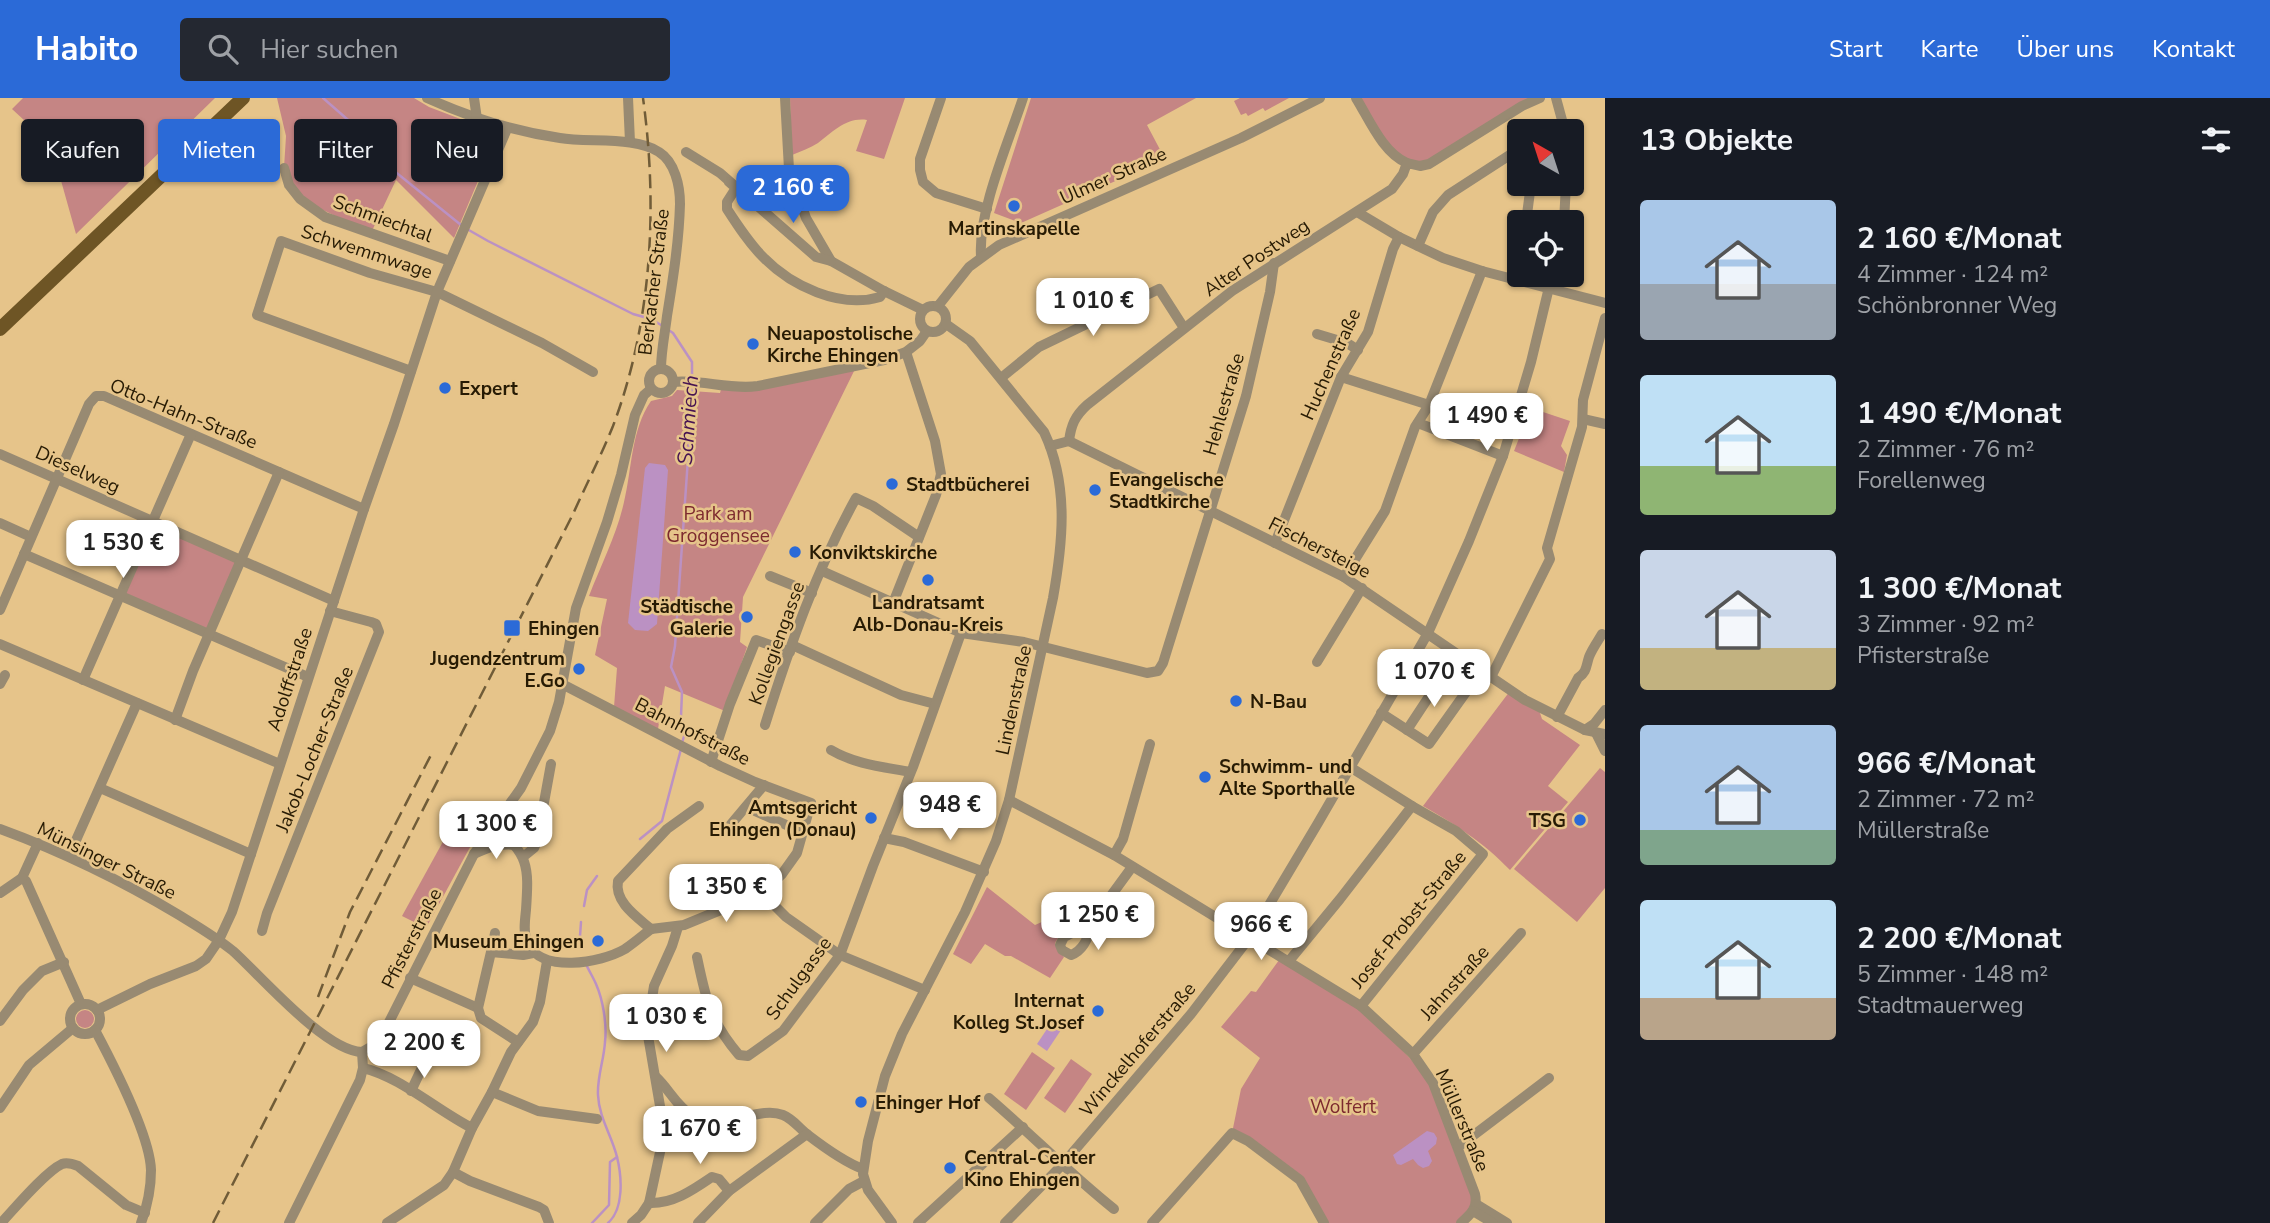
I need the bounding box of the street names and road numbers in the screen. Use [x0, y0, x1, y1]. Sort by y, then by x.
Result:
street label: Ulmer Straße [1056, 141, 1171, 211]
street label: Schmiechtal [329, 189, 436, 249]
street label: Berkacher Straße [632, 207, 676, 357]
street label: Alter Postweg [1198, 213, 1315, 303]
street label: Schwemmwage [298, 218, 436, 285]
street label: Huchenstraße [1295, 304, 1367, 424]
street label: Hehlestraße [1197, 350, 1251, 458]
street label: Otto-Hahn-Straße [106, 372, 261, 455]
street label: Dieselweg [31, 440, 124, 500]
street label: Fischersteige [1264, 511, 1375, 585]
street label: Kollegiengasse [743, 578, 811, 709]
street label: Adolffstraße [261, 624, 319, 734]
street label: Lindenstraße [990, 643, 1038, 758]
street label: Jakob-Locher-Straße [269, 663, 360, 837]
street label: Bahnhofstraße [630, 692, 755, 772]
street label: Münsinger Straße [33, 816, 180, 906]
street label: Josef-Probst-Straße [1344, 845, 1472, 995]
street label: Pfisterstraße [375, 884, 448, 993]
street label: Schulgasse [760, 932, 838, 1025]
street label: Jahnstraße [1414, 940, 1495, 1026]
street label: Winckelhoferstraße [1074, 977, 1202, 1122]
street label: Müllerstraße [1429, 1065, 1495, 1176]

